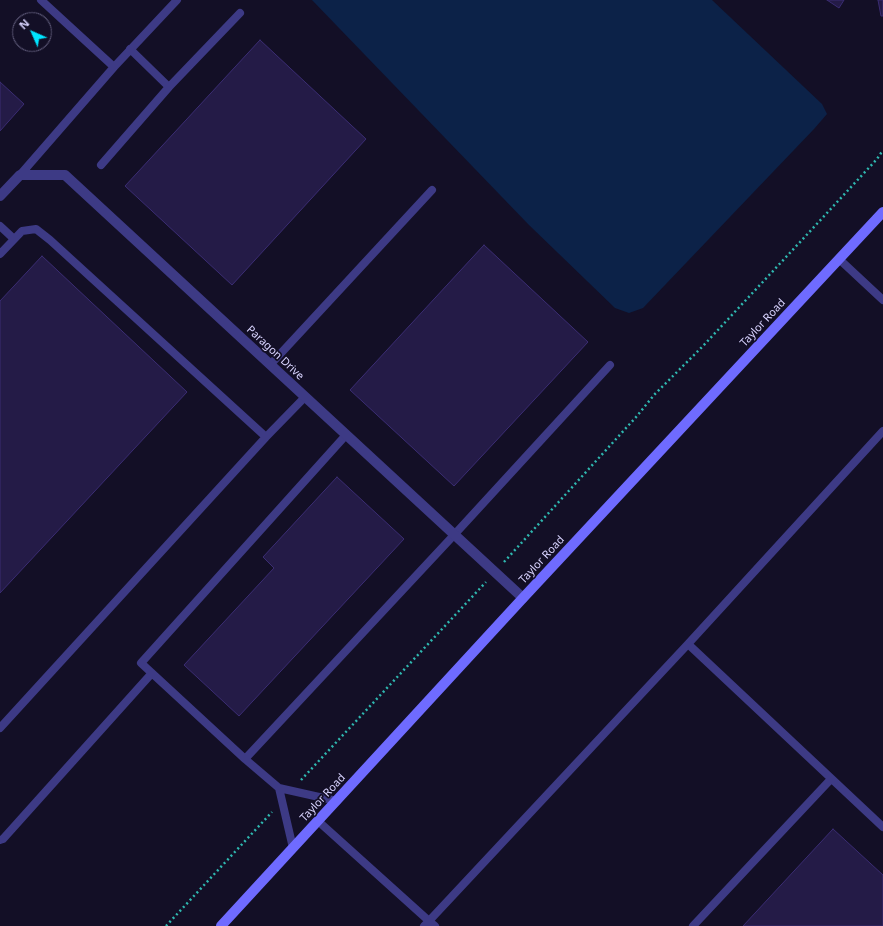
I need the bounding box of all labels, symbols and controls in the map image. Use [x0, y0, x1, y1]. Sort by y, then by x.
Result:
north arrow [12, 12, 52, 52]
text: N [15, 15, 32, 32]
street label: Taylor Road [738, 296, 788, 350]
street label: Paragon Drive [244, 323, 306, 383]
street label: Taylor Road [517, 533, 567, 587]
street label: Taylor Road [298, 771, 348, 825]

